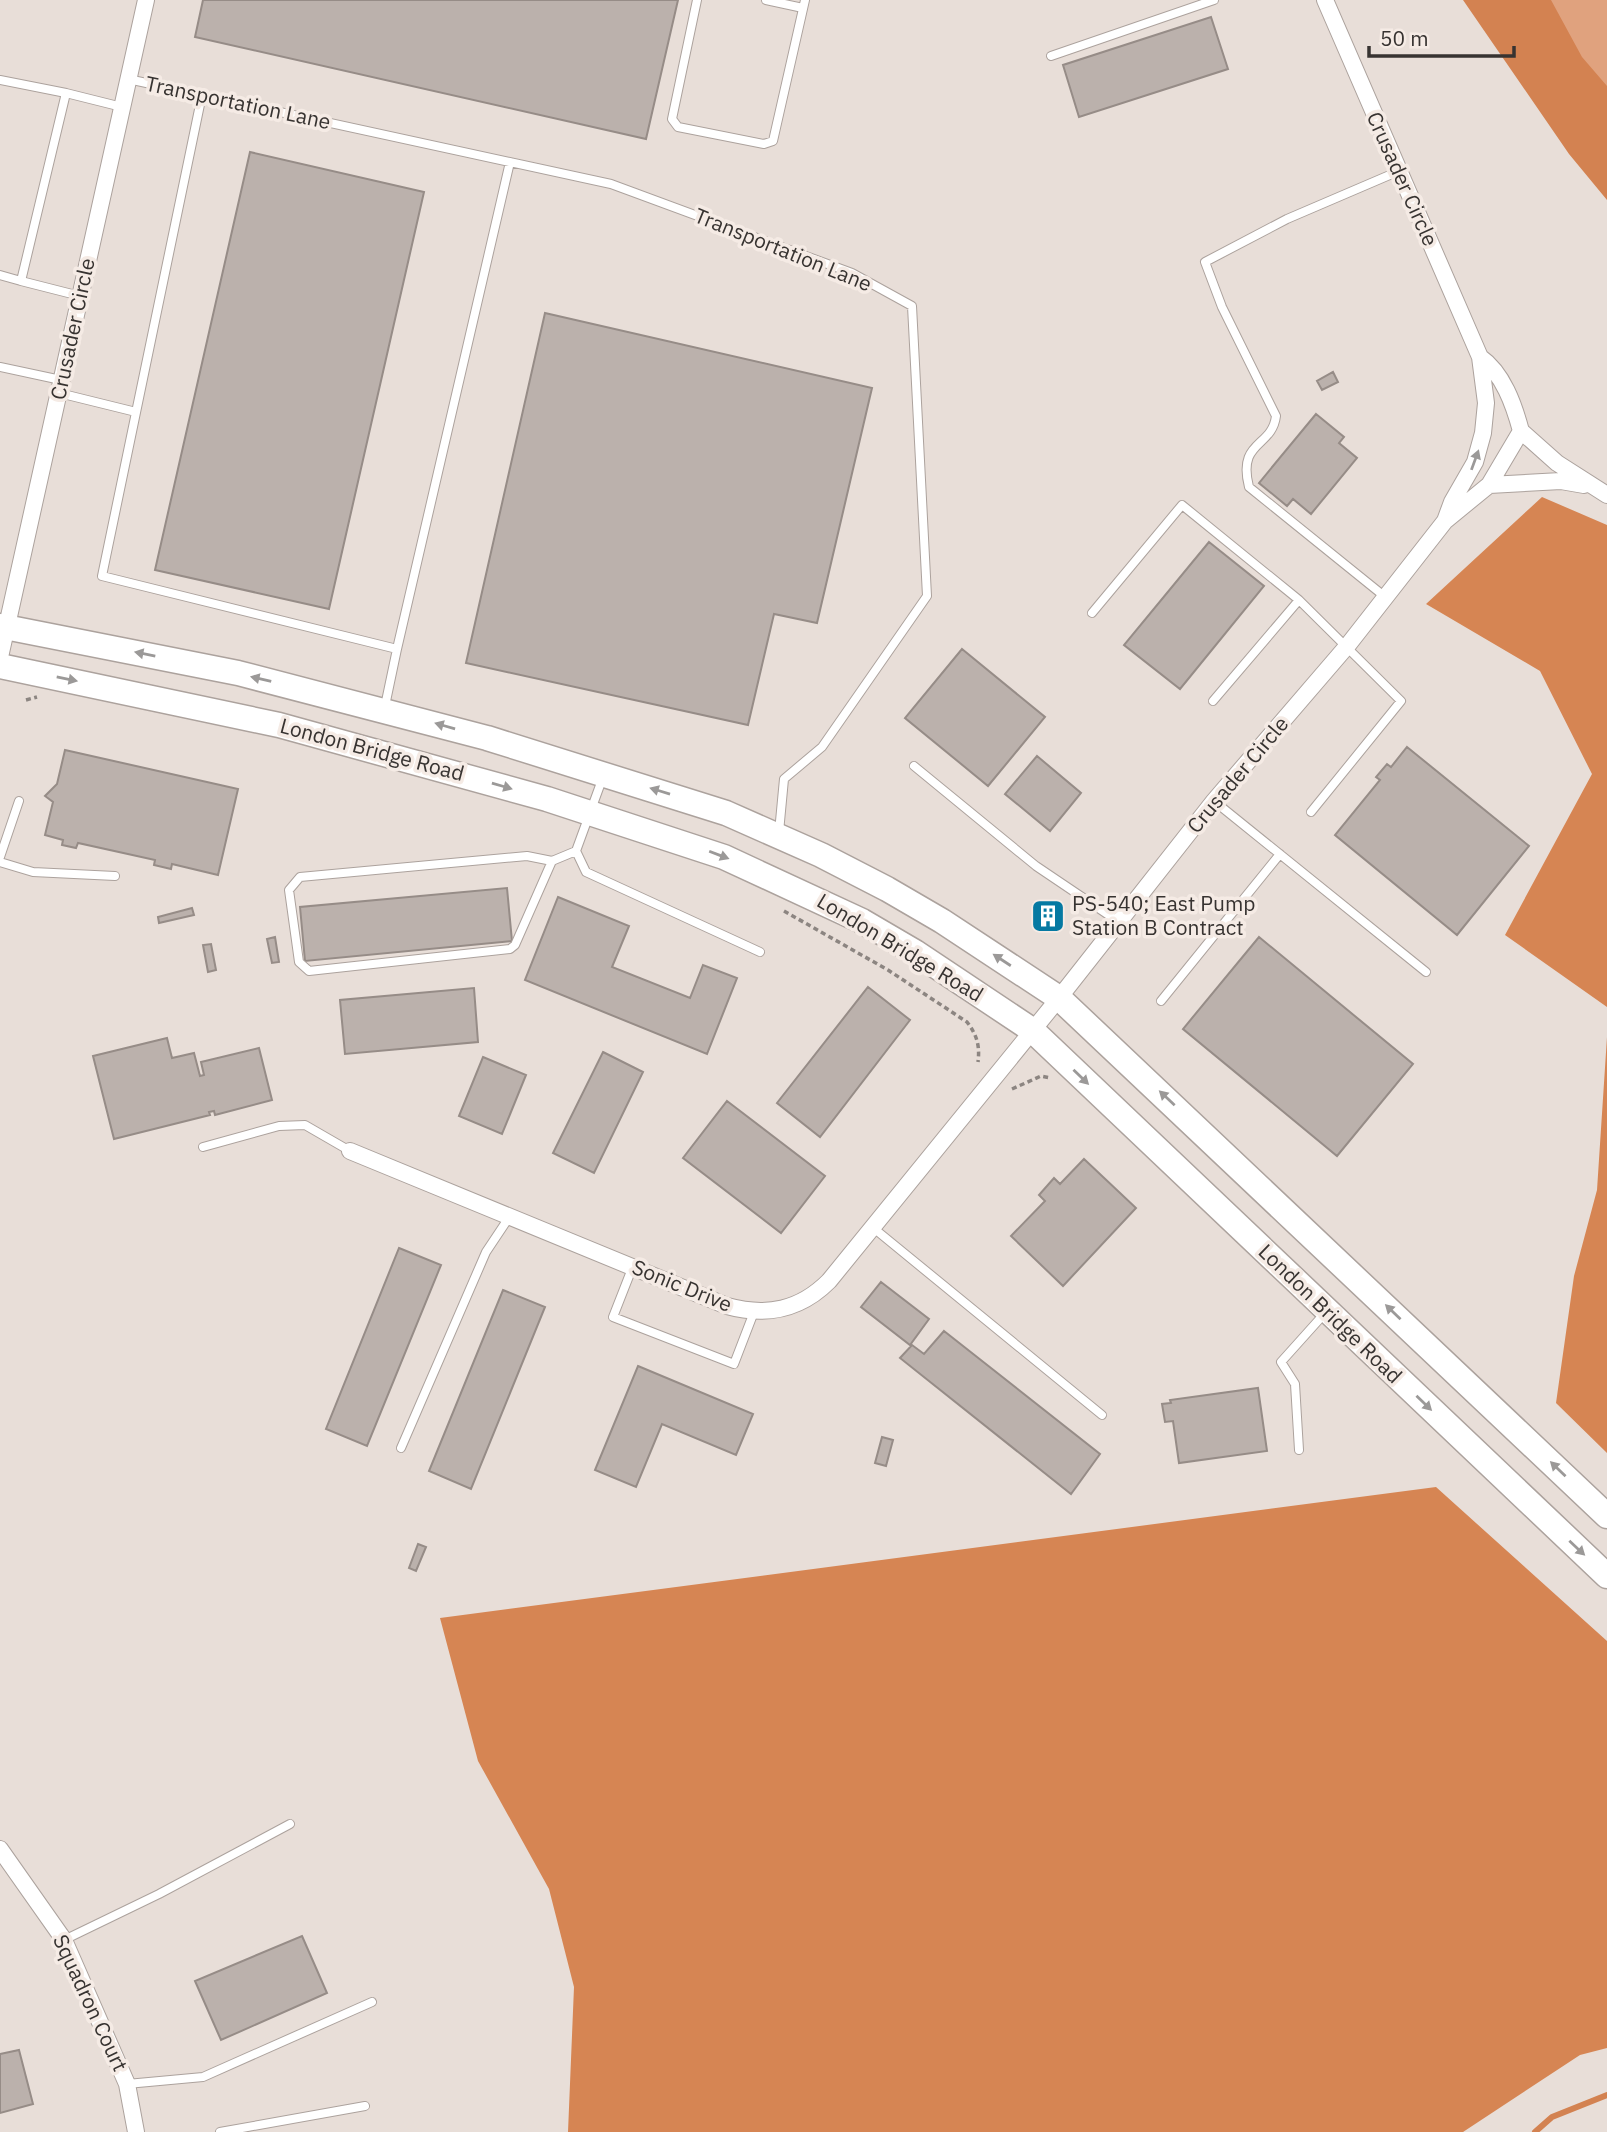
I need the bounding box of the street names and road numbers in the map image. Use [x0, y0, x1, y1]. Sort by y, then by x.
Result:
street label: Transportation Lane [143, 69, 333, 135]
street label: Crusader Circle [1361, 107, 1445, 250]
street label: Transportation Lane [691, 201, 876, 297]
street label: Crusader Circle [43, 255, 101, 402]
street label: Crusader Circle [1180, 710, 1294, 839]
street label: London Bridge Road [277, 711, 467, 787]
street label: London Bridge Road [812, 886, 989, 1008]
street label: London Bridge Road [1253, 1237, 1409, 1389]
street label: Sonic Drive [628, 1252, 736, 1318]
street label: Squadron Court [47, 1930, 135, 2075]

